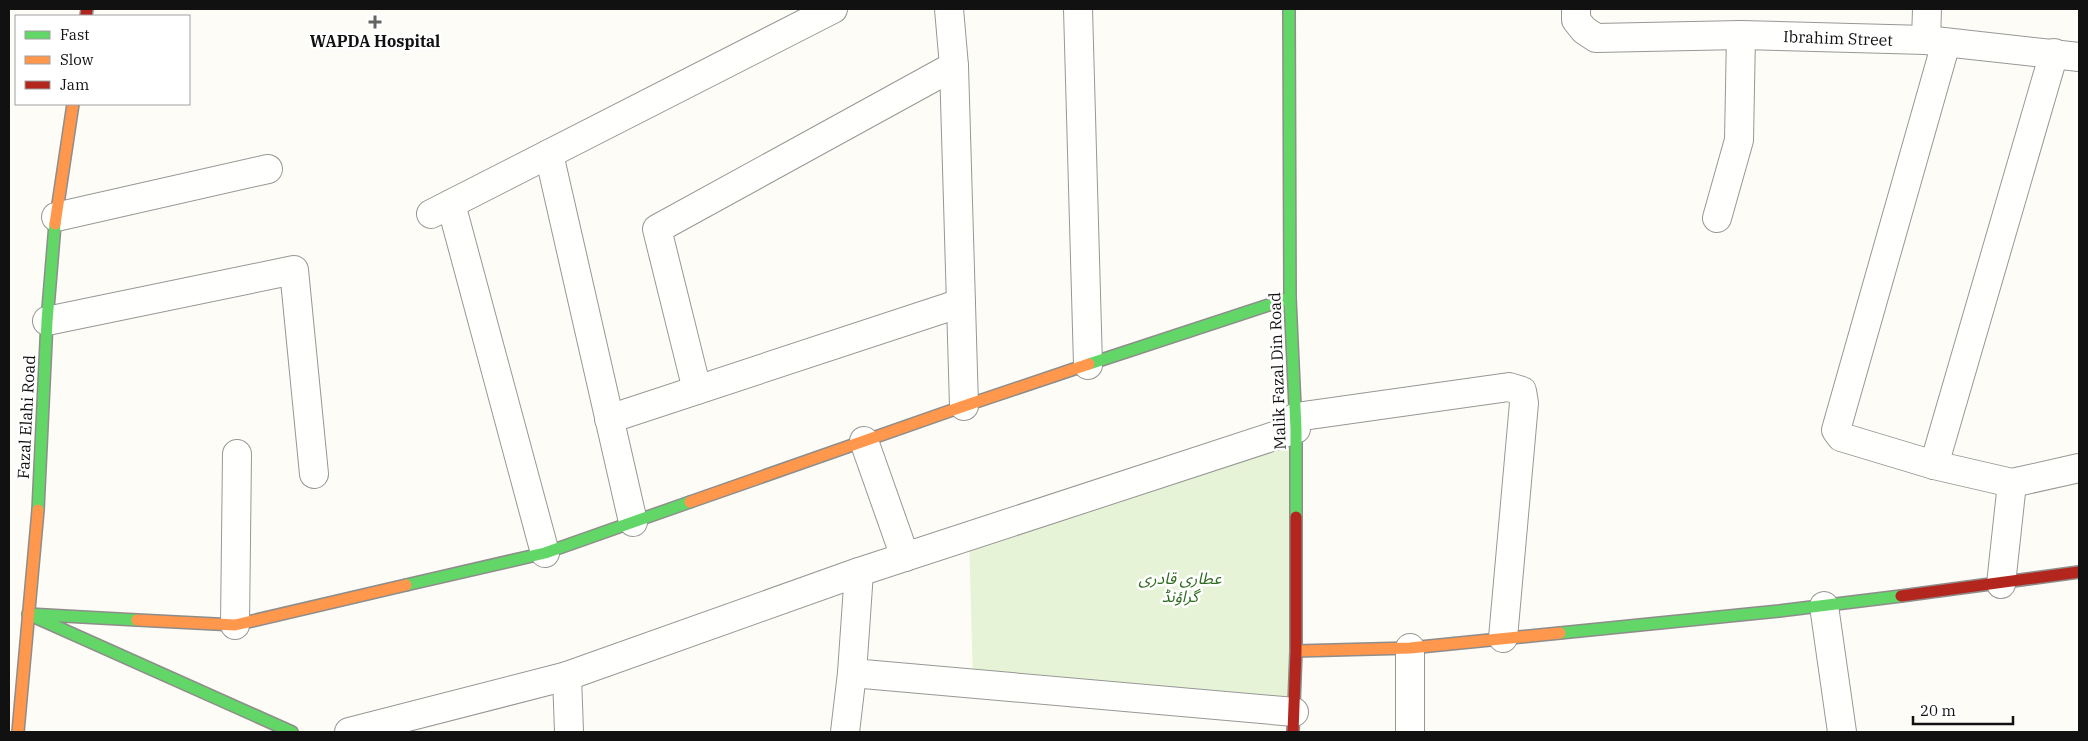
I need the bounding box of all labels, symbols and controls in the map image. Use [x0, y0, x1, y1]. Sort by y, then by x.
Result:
legend [15, 15, 190, 105]
marker: WAPDA Hospital [368, 15, 382, 29]
text: Fast [60, 25, 90, 44]
street label: Ibrahim Street [1783, 26, 1894, 50]
place label: WAPDA Hospital [310, 31, 440, 51]
text: Slow [60, 50, 94, 69]
text: Jam [60, 75, 89, 94]
street label: Malik Fazal Din Road [1264, 292, 1290, 450]
street label: Fazal Elahi Road [13, 354, 39, 480]
park label: عطاری قادری گراؤنڈ [1139, 568, 1221, 606]
scale bar [1913, 694, 2013, 726]
text: 20 m [1920, 701, 1956, 720]

